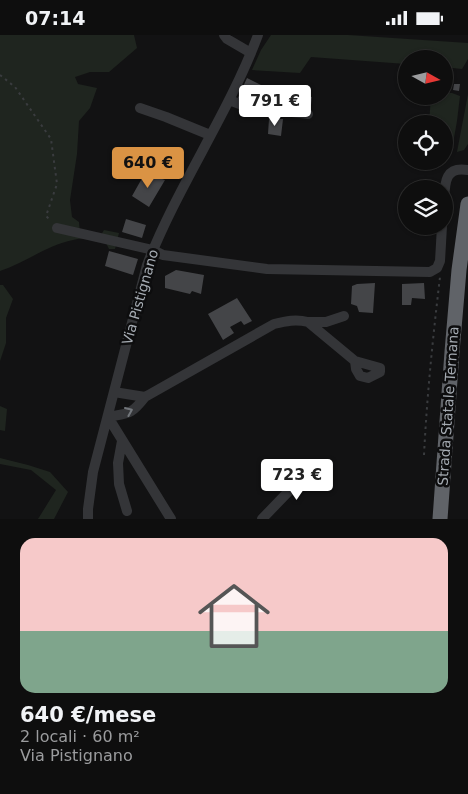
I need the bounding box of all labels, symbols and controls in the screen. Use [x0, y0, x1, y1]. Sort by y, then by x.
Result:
text: 07:14 [25, 7, 85, 29]
north arrow [398, 50, 452, 105]
map controls [398, 50, 453, 235]
pin: 791 € [240, 84, 310, 127]
text: 791 € [250, 91, 300, 110]
button: locate [398, 115, 453, 170]
pin: 640 € [113, 147, 183, 189]
text: 640 € [123, 153, 173, 172]
button: layers [398, 180, 453, 235]
street label: Via Pistignano [119, 247, 161, 347]
street label: Strada Statale Ternana [434, 326, 462, 486]
one-way arrow [123, 408, 132, 418]
pin: 723 € [262, 459, 332, 501]
text: 723 € [272, 465, 322, 484]
icon: home [189, 571, 279, 661]
text: 640 €/mese [20, 703, 156, 727]
text: 2 locali · 60 m² [20, 727, 140, 746]
text: Via Pistignano [20, 746, 133, 765]

